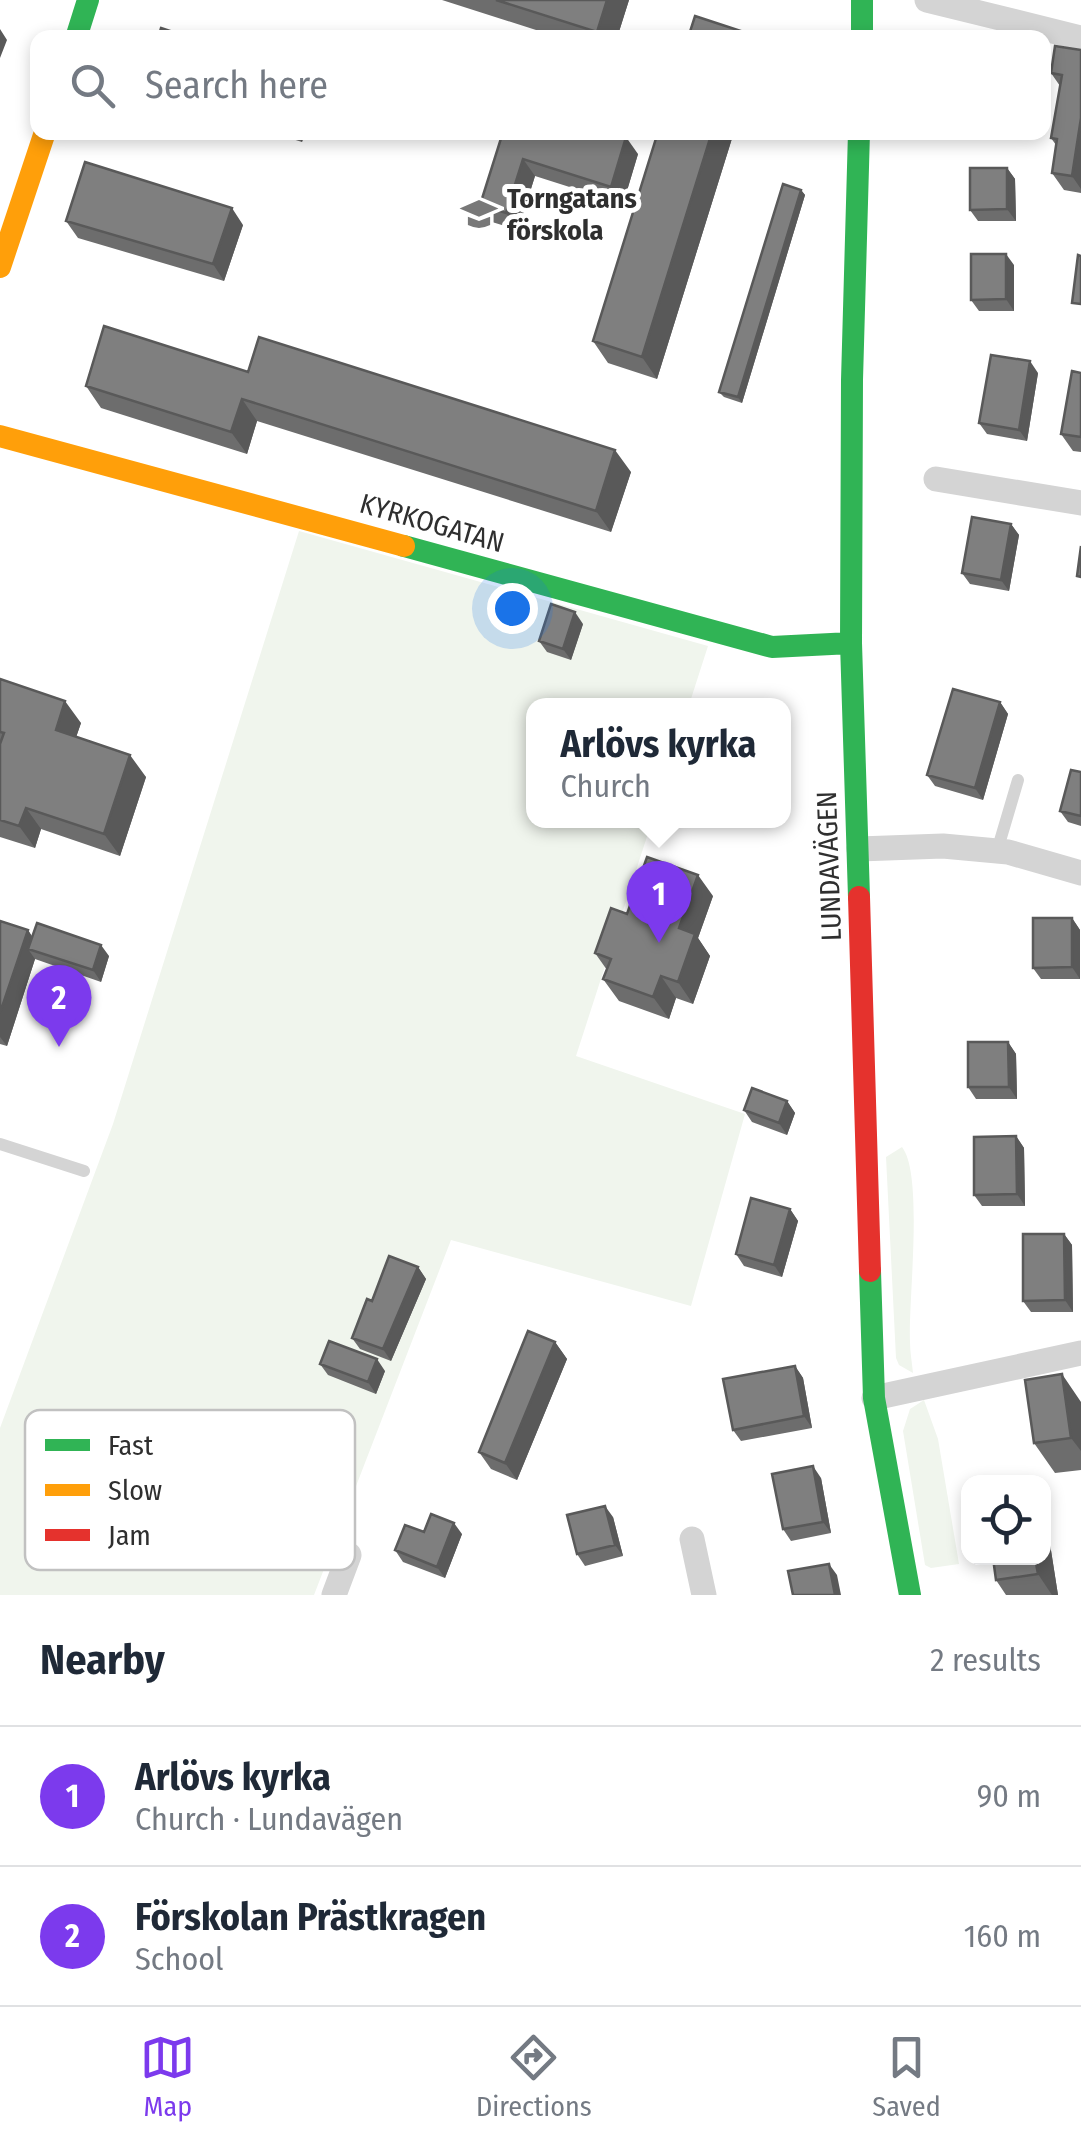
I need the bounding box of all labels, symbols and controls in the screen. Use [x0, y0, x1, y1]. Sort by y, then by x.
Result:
search box [30, 30, 1051, 140]
icon: search [65, 58, 120, 113]
text: Search here [145, 62, 328, 108]
place label: Torngatans förskola [507, 182, 637, 247]
school or university icon: Torngatans förskola [460, 195, 498, 233]
street label: KYRKOGATAN [356, 487, 508, 559]
your location [487, 583, 538, 634]
popup [526, 698, 791, 828]
text: Arlövs kyrka [561, 721, 756, 767]
text: Church [561, 767, 651, 805]
street label: LUNDAVÄGEN [810, 790, 848, 942]
pin: 1 [626, 860, 692, 943]
pin: 2 [27, 964, 92, 1047]
legend [25, 1410, 355, 1570]
text: Fast [108, 1429, 154, 1462]
text: Slow [108, 1474, 162, 1507]
map controls [961, 1475, 1051, 1565]
button: locate [961, 1475, 1051, 1565]
text: Jam [108, 1519, 151, 1552]
text: Nearby [40, 1635, 165, 1685]
text: 2 results [930, 1641, 1041, 1679]
text: Arlövs kyrka [135, 1754, 331, 1800]
text: 1 [66, 1777, 79, 1815]
text: 90 m [977, 1777, 1041, 1815]
text: Church · Lundavägen [135, 1800, 403, 1838]
text: Förskolan Prästkragen [135, 1894, 486, 1940]
text: 2 [65, 1917, 80, 1955]
text: 160 m [964, 1917, 1041, 1955]
text: School [135, 1940, 224, 1978]
tab: Map [140, 2030, 195, 2123]
tab: Directions [476, 2030, 592, 2123]
tab: Saved [872, 2030, 941, 2123]

